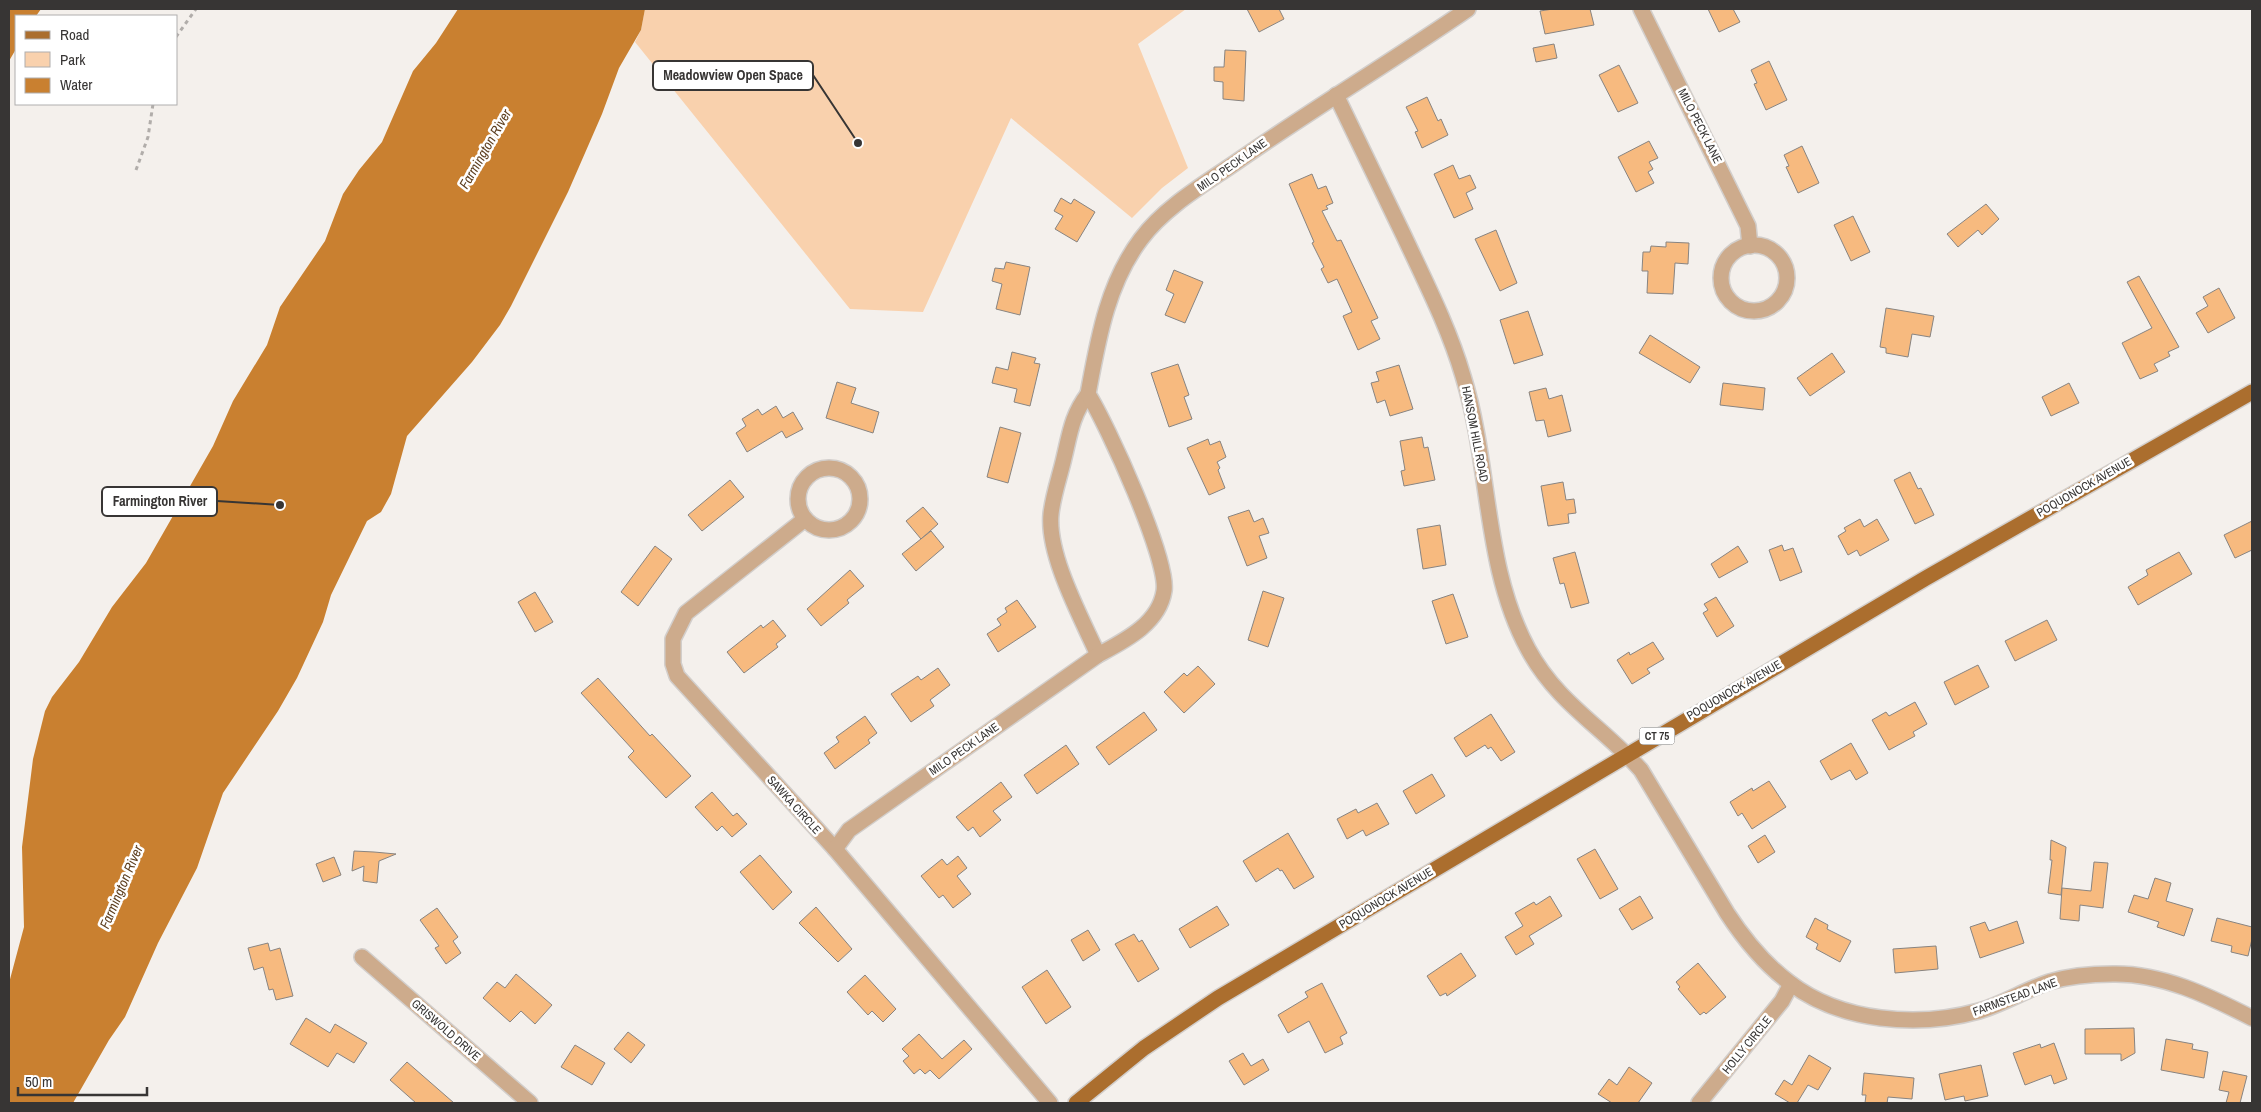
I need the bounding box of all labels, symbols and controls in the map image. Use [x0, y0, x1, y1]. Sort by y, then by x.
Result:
legend [15, 15, 178, 105]
text: Road [60, 24, 89, 45]
text: Park [60, 49, 86, 70]
callout: Meadowview Open Space [653, 61, 813, 90]
text: Meadowview Open Space [663, 66, 803, 84]
text: Water [60, 74, 92, 95]
street label: MILO PECK LANE [1674, 86, 1726, 166]
water label: Farmington River [455, 105, 516, 192]
street label: MILO PECK LANE [1194, 135, 1270, 195]
street label: HANSOM HILL ROAD [1458, 385, 1492, 483]
street label: POQUONOCK AVENUE [2034, 453, 2134, 521]
callout: Farmington River [102, 487, 217, 516]
text: Farmington River [113, 492, 208, 510]
street label: POQUONOCK AVENUE [1684, 656, 1784, 724]
street label: MILO PECK LANE [926, 719, 1002, 779]
road number: CT 75 [1640, 728, 1674, 744]
street label: SAWKA CIRCLE [763, 772, 825, 838]
water label: Farmington River [95, 841, 147, 931]
street label: POQUONOCK AVENUE [1336, 864, 1436, 932]
street label: FARMSTEAD LANE [1971, 974, 2059, 1020]
street label: GRISWOLD DRIVE [408, 996, 484, 1064]
street label: HOLLY CIRCLE [1719, 1013, 1775, 1077]
scale bar [18, 1064, 146, 1096]
text: 50 m [25, 1071, 52, 1092]

